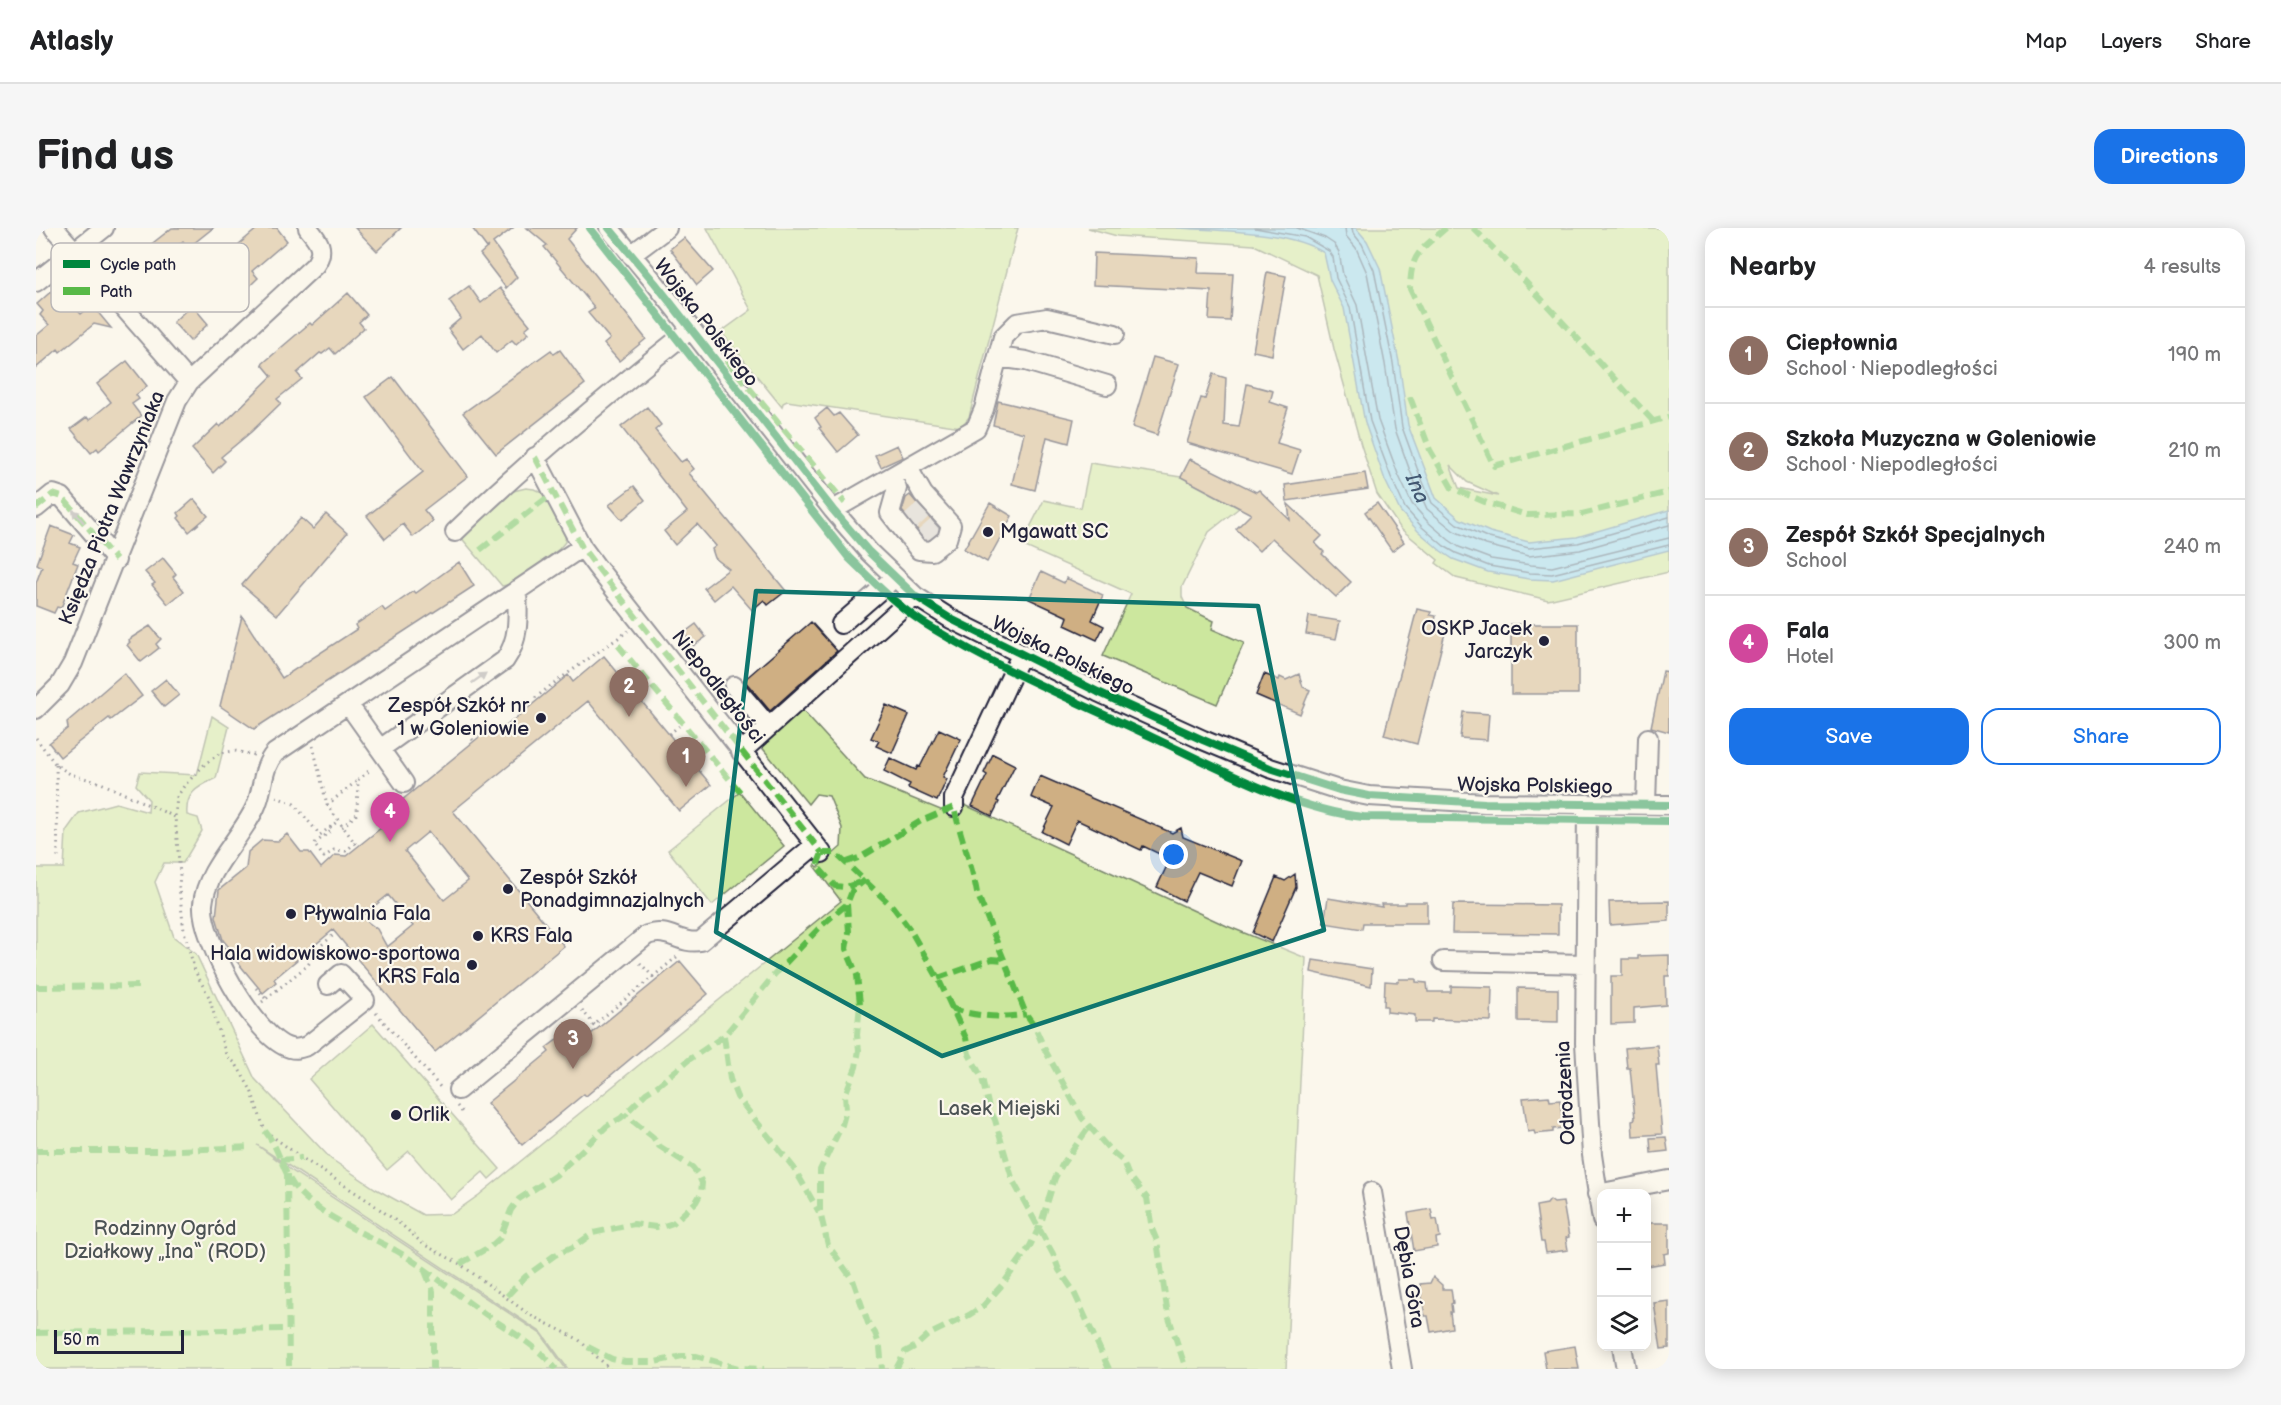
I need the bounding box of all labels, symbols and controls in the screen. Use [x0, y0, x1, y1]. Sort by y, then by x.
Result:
text: Atlasly [30, 25, 113, 58]
text: Map [2025, 29, 2067, 54]
text: Layers [2100, 29, 2162, 54]
text: Share [2195, 29, 2251, 54]
button: Directions [2094, 129, 2245, 184]
text: Find us [36, 131, 174, 182]
legend [51, 243, 249, 312]
text: Nearby [1729, 252, 1816, 283]
street label: Wojska Polskiego [649, 254, 763, 392]
text: 4 results [2143, 255, 2221, 279]
text: Cycle path [100, 256, 176, 275]
text: Path [100, 283, 132, 302]
text: Ciepłownia [1786, 330, 1898, 357]
text: 1 [1744, 343, 1753, 367]
text: 190 m [2168, 343, 2221, 367]
text: School · Niepodległości [1786, 357, 1998, 381]
street label: Księdza Piotra Wawrzyniaka [54, 388, 170, 628]
text: Szkoła Muzyczna w Goleniowie [1786, 426, 2096, 453]
text: 2 [1743, 439, 1754, 463]
text: 210 m [2168, 439, 2221, 463]
text: School · Niepodległości [1786, 453, 1998, 477]
water label: Ina [1400, 468, 1435, 507]
one-way arrow [72, 508, 85, 524]
place label: Mgawatt SC [1000, 520, 1108, 544]
text: Zespół Szkół Specjalnych [1786, 522, 2045, 549]
marker: Mgawatt SC [981, 525, 995, 539]
text: 3 [1743, 535, 1754, 559]
text: 240 m [2164, 535, 2221, 559]
text: School [1786, 549, 1847, 573]
street label: Wojska Polskiego [988, 611, 1138, 701]
place label: OSKP Jacek Jarczyk [1421, 617, 1532, 664]
text: Fala [1786, 618, 1829, 645]
street label: Niepodległości [666, 625, 770, 749]
text: 4 [1743, 631, 1754, 655]
text: 300 m [2163, 631, 2221, 655]
marker: OSKP Jacek Jarczyk [1537, 634, 1551, 648]
text: Hotel [1786, 645, 1834, 669]
pin: 2 [610, 668, 648, 717]
one-way arrow [471, 673, 486, 685]
place label: Zespół Szkół nr 1 w Goleniowie [387, 694, 530, 741]
button: Save [1729, 708, 1969, 765]
button: Share [1981, 708, 2221, 765]
marker: Zespół Szkół nr 1 w Goleniowie [534, 711, 548, 725]
pin: 1 [666, 738, 706, 787]
street label: Wojska Polskiego [1457, 773, 1613, 799]
pin: 4 [370, 792, 410, 842]
your location [1159, 840, 1188, 869]
place label: Zespół Szkół Ponadgimnazjalnych [519, 866, 704, 913]
marker: Zespół Szkół Ponadgimnazjalnych [501, 882, 515, 896]
place label: Pływalnia Fala [303, 902, 431, 926]
marker: Pływalnia Fala [284, 907, 298, 921]
place label: KRS Fala [490, 924, 573, 948]
marker: KRS Fala [471, 929, 485, 943]
place label: Hala widowiskowo-sportowa KRS Fala [210, 942, 460, 989]
marker: Hala widowiskowo-sportowa KRS Fala [465, 958, 479, 972]
pin: 3 [554, 1020, 592, 1069]
street label: Odrodzenia [1551, 1040, 1581, 1146]
park label: Lasek Miejski [938, 1097, 1060, 1121]
place label: Orlik [408, 1103, 450, 1127]
marker: Orlik [389, 1108, 403, 1122]
map controls [1597, 1189, 1651, 1351]
button: + [1597, 1189, 1651, 1243]
park label: Rodzinny Ogród Działkowy „Ina“ (ROD) [64, 1217, 266, 1264]
street label: Dębia Góra [1388, 1224, 1430, 1330]
button: − [1597, 1243, 1651, 1297]
button: layers [1597, 1297, 1651, 1351]
scale bar [54, 1327, 184, 1354]
text: 50 m [63, 1331, 99, 1350]

